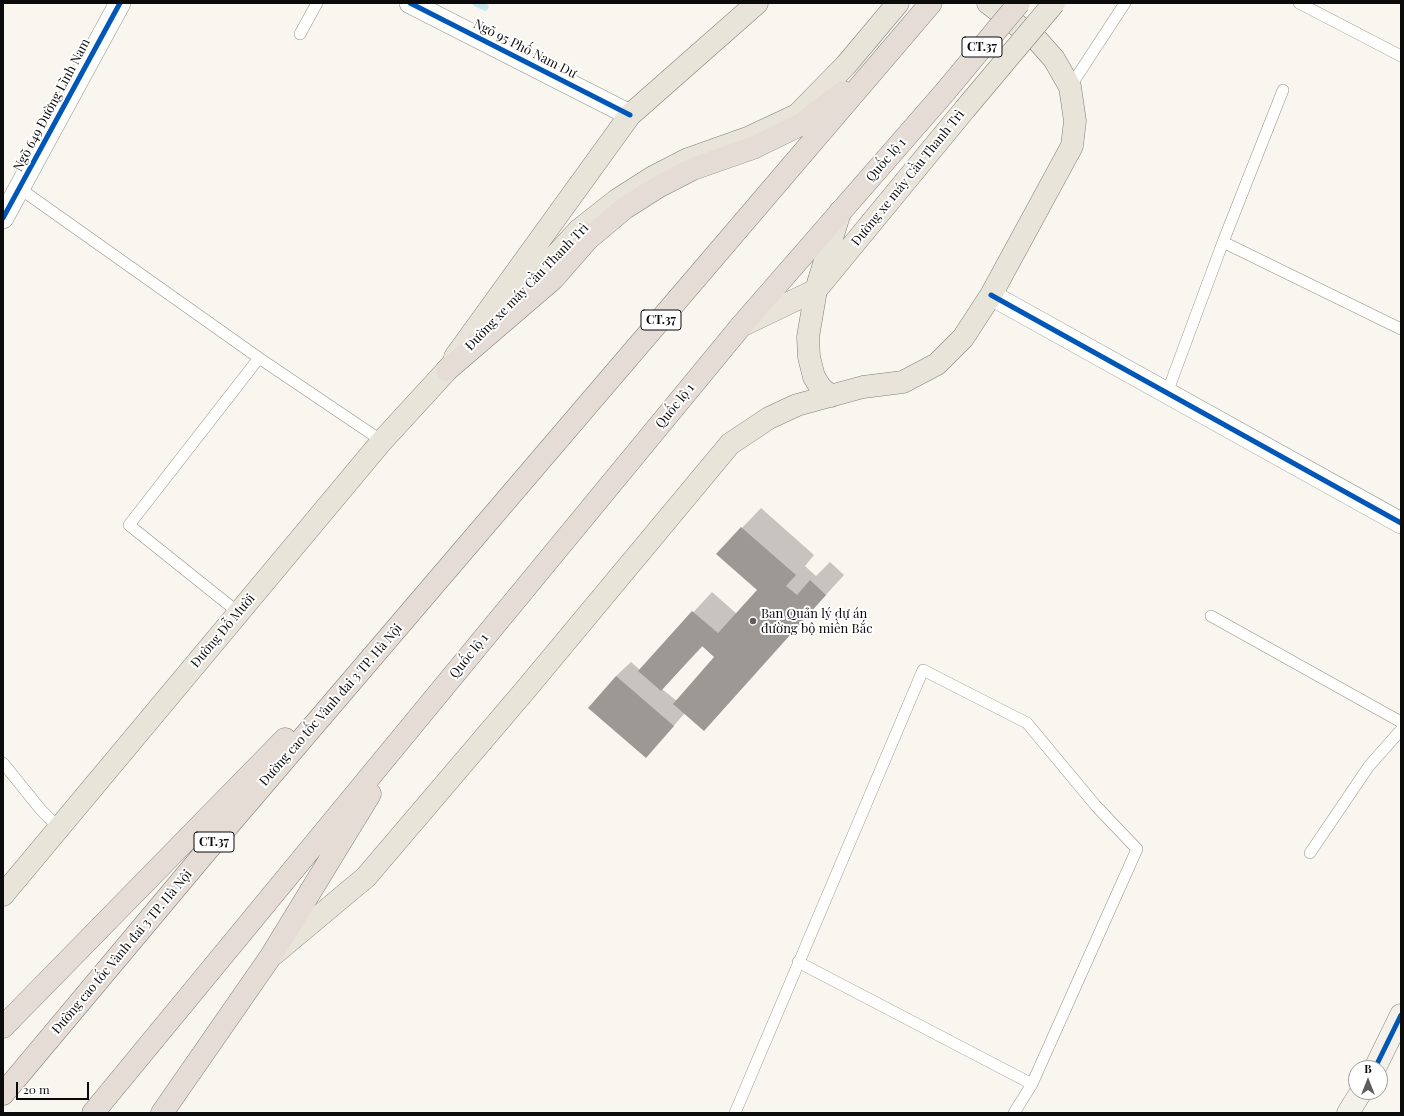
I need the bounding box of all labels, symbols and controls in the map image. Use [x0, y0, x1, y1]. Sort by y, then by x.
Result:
street label: Ngõ 95 Phố Nam Dư [471, 16, 579, 82]
street label: Ngõ 649 Đường Lĩnh Nam [10, 36, 94, 174]
road number: CT.37 [962, 37, 1002, 57]
street label: Đường xe máy Cầu Thanh Trì [848, 107, 968, 249]
street label: Quốc lộ 1 [863, 135, 909, 185]
street label: Đường xe máy Cầu Thanh Trì [462, 220, 592, 354]
road number: CT.37 [641, 310, 681, 330]
street label: Quốc lộ 1 [652, 381, 698, 431]
street label: Đường Đỗ Mười [188, 591, 258, 671]
place label: Ban Quản lý dự án đường bộ miền Bắc [761, 606, 872, 637]
marker: Ban Quản lý dự án đường bộ miền Bắc [748, 616, 758, 626]
street label: Đường cao tốc Vành đai 3 TP. Hà Nội [256, 621, 406, 789]
street label: Quốc lộ 1 [446, 631, 492, 681]
road number: CT.37 [194, 832, 234, 852]
street label: Đường cao tốc Vành đai 3 TP. Hà Nội [49, 867, 195, 1037]
north arrow [1348, 1060, 1388, 1100]
text: B [1364, 1061, 1372, 1076]
scale bar [18, 1074, 91, 1100]
text: 20 m [23, 1081, 50, 1097]

